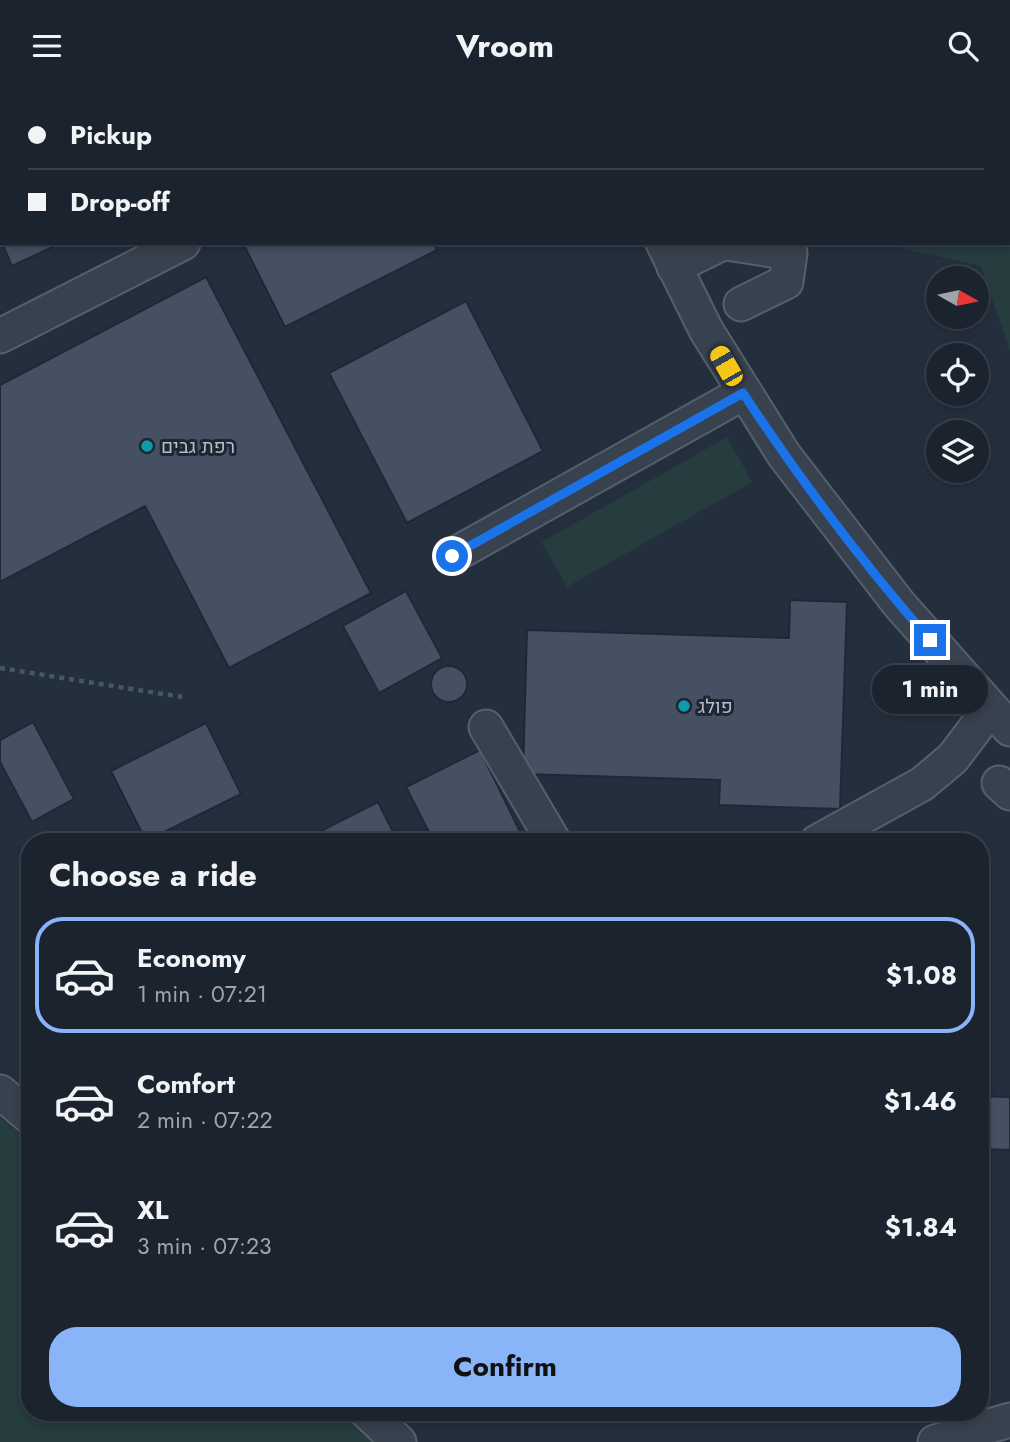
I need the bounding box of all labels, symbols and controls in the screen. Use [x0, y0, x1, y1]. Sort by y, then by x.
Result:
text: Vroom [456, 23, 554, 69]
icon: menu [28, 27, 66, 65]
icon: search [944, 27, 982, 65]
text: Pickup [70, 116, 152, 154]
text: Drop-off [70, 183, 170, 221]
north arrow [926, 266, 989, 329]
map controls [926, 266, 989, 483]
car [707, 343, 746, 389]
button: locate [926, 343, 989, 406]
button: layers [926, 420, 989, 483]
place label: רפת גבים [161, 433, 235, 460]
marker: רפת גבים [139, 438, 155, 454]
route start [436, 540, 468, 572]
route end [914, 624, 946, 656]
callout: 1 min [872, 665, 988, 713]
text: 1 min [901, 672, 959, 706]
place label: פולג [698, 693, 733, 720]
marker: פולג [676, 698, 692, 714]
text: Choose a ride [49, 852, 257, 898]
text: Economy [137, 939, 246, 977]
icon: car [53, 944, 116, 1007]
text: $1.08 [886, 956, 957, 994]
text: 1 min · 07:21 [137, 977, 267, 1011]
text: Comfort [137, 1065, 235, 1103]
icon: car [53, 1070, 116, 1133]
text: $1.46 [884, 1082, 957, 1120]
text: 2 min · 07:22 [137, 1103, 273, 1137]
text: XL [137, 1191, 169, 1229]
icon: car [53, 1196, 116, 1259]
text: $1.84 [885, 1208, 957, 1246]
text: 3 min · 07:23 [137, 1229, 272, 1263]
button: Confirm [49, 1327, 961, 1407]

